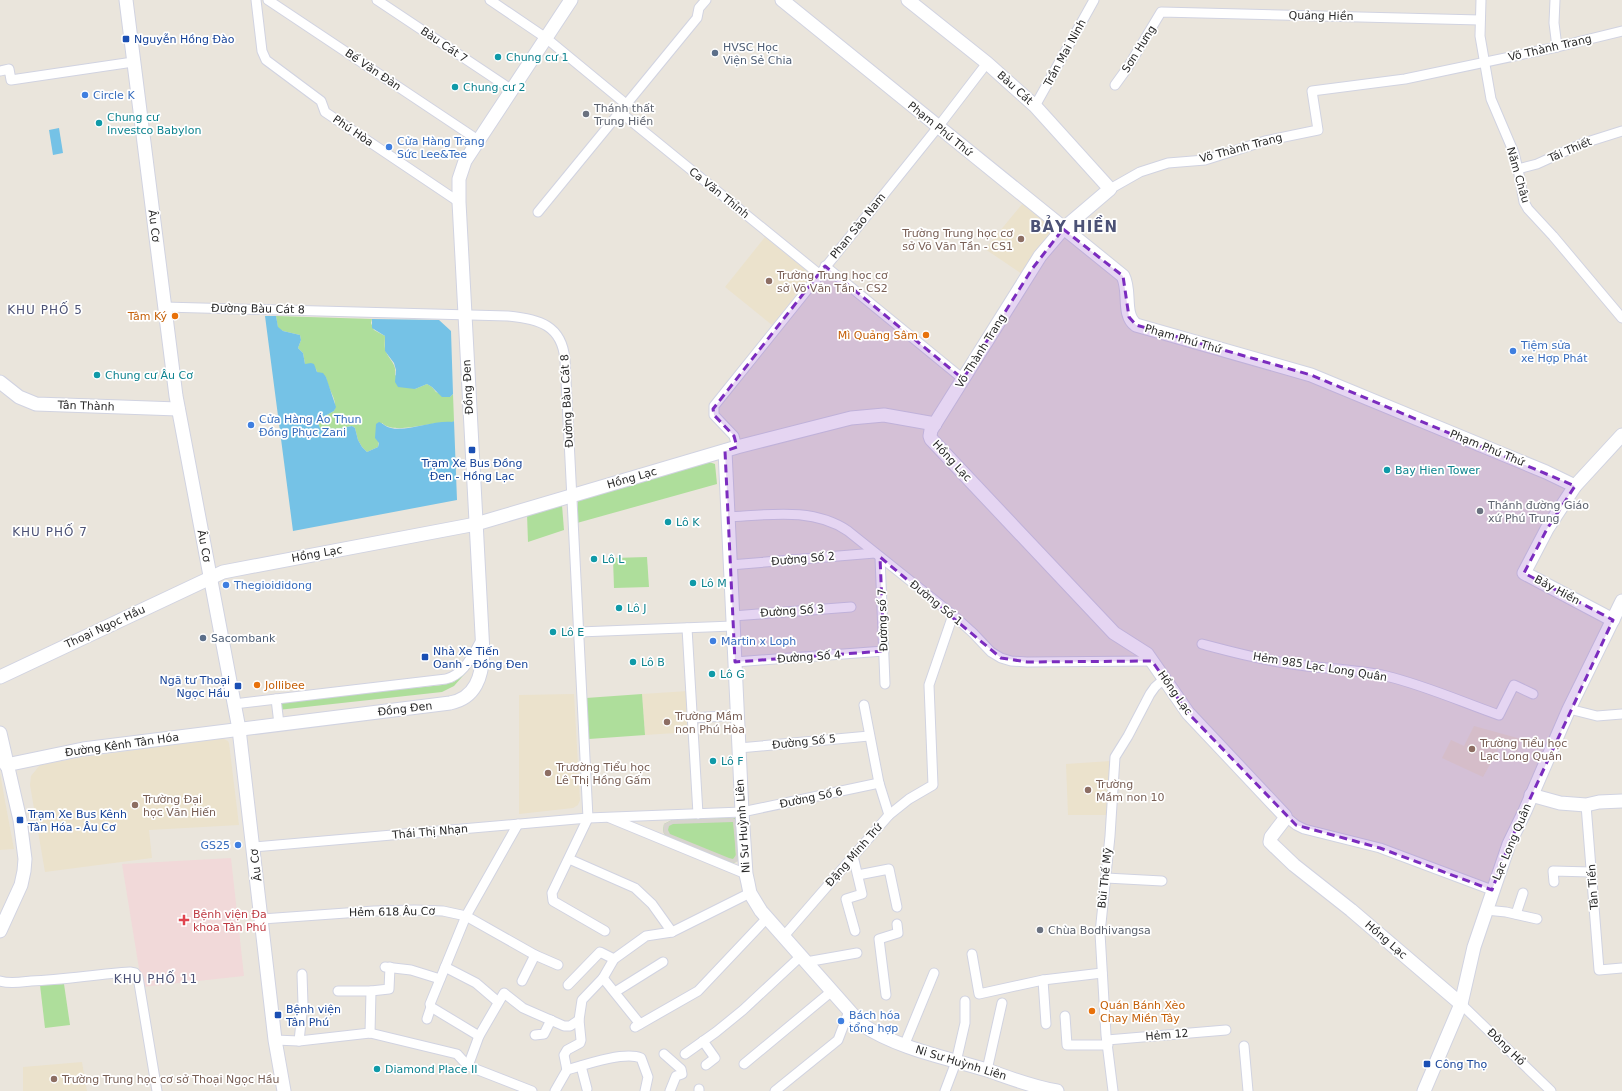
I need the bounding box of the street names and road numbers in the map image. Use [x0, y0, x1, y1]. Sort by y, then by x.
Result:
street label: Quảng Hiền [1288, 9, 1354, 23]
street label: Trần Mai Ninh [1041, 17, 1089, 90]
street label: Sơn Hưng [1119, 23, 1159, 75]
street label: Bàu Cát 7 [418, 25, 470, 65]
street label: Võ Thành Trang [1507, 32, 1593, 64]
street label: Bế Văn Đàn [343, 46, 404, 94]
street label: Bàu Cát [994, 69, 1036, 108]
street label: Phạm Phú Thứ [905, 99, 976, 160]
street label: Phú Hòa [330, 113, 376, 149]
street label: Võ Thành Trang [1198, 131, 1284, 165]
street label: Tái Thiết [1545, 135, 1594, 165]
street label: Năm Châu [1504, 146, 1532, 204]
street label: Ca Văn Thỉnh [686, 165, 752, 221]
street label: Phan Sào Nam [828, 191, 888, 261]
street label: Âu Cơ [146, 209, 162, 243]
street label: Đường Bàu Cát 8 [211, 302, 305, 316]
street label: Võ Thành Trang [953, 311, 1009, 391]
street label: Phạm Phú Thứ [1143, 322, 1224, 356]
street label: Đường Bàu Cát 8 [558, 354, 576, 448]
street label: Đồng Đen [460, 359, 476, 415]
street label: Tân Thành [56, 398, 115, 413]
street label: Phạm Phú Thứ [1448, 427, 1527, 469]
street label: Hồng Lạc [930, 438, 974, 484]
street label: Hồng Lạc [606, 465, 658, 491]
street label: Âu Cơ [195, 529, 214, 563]
street label: Hồng Lạc [291, 543, 343, 565]
street label: Đường Số 2 [771, 550, 835, 568]
street label: Bảy Hiền [1532, 573, 1582, 607]
street label: Đường Số 1 [907, 578, 965, 628]
street label: Đường số 7 [875, 588, 891, 652]
street label: Đường Số 3 [760, 602, 824, 620]
street label: Thoại Ngọc Hầu [62, 603, 147, 652]
street label: Đường Số 4 [777, 648, 841, 666]
street label: Hẻm 985 Lạc Long Quân [1252, 650, 1388, 684]
street label: Hồng Lạc [1155, 668, 1195, 718]
street label: Đồng Đen [377, 699, 433, 719]
street label: Đường Kênh Tân Hóa [64, 731, 180, 759]
street label: Đường Số 5 [772, 732, 836, 752]
street label: Ni Sư Huỳnh Liên [733, 778, 753, 874]
street label: Đường Số 6 [778, 785, 844, 811]
street label: Lạc Long Quân [1490, 802, 1534, 882]
street label: Đặng Minh Trứ [823, 820, 886, 889]
street label: Thái Thị Nhạn [391, 822, 469, 842]
street label: Bùi Thế Mỹ [1095, 846, 1115, 909]
street label: Âu Cơ [248, 848, 264, 882]
street label: Tân Tiến [1585, 864, 1601, 911]
street label: Hẻm 618 Âu Cơ [349, 905, 435, 919]
street label: Hồng Lạc [1362, 918, 1410, 962]
street label: Đông Hồ [1484, 1026, 1528, 1068]
street label: Hẻm 12 [1145, 1027, 1189, 1043]
street label: Ni Sư Huỳnh Liên [914, 1043, 1008, 1083]

